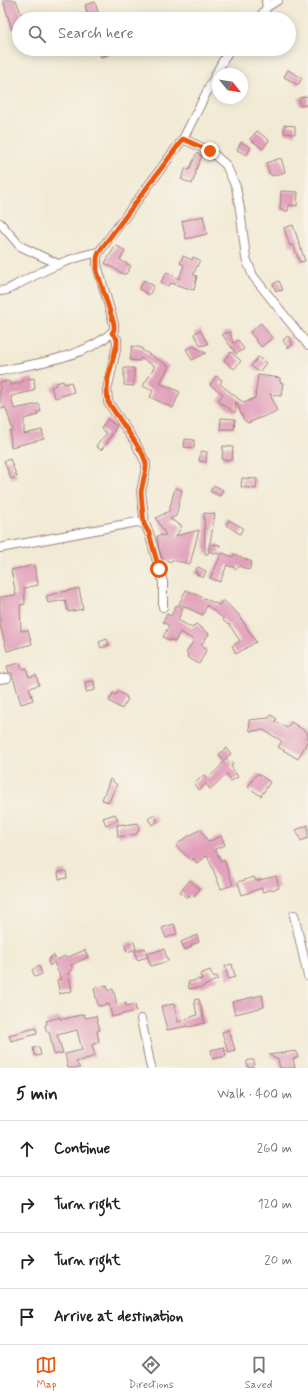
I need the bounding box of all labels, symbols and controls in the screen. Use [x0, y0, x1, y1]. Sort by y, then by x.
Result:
search box [12, 12, 296, 56]
icon: search [26, 23, 48, 45]
text: Search here [58, 24, 134, 44]
north arrow [212, 68, 248, 104]
route end [201, 142, 219, 160]
route start [150, 560, 168, 578]
text: 5 min [16, 1083, 58, 1105]
text: Walk · 400 m [217, 1086, 292, 1103]
icon: ahead [16, 1138, 38, 1160]
text: Continue [54, 1139, 110, 1159]
text: 260 m [257, 1140, 292, 1157]
icon: right [16, 1194, 38, 1216]
text: Turn right [54, 1195, 121, 1215]
text: 120 m [258, 1196, 292, 1213]
icon: right [16, 1250, 38, 1272]
text: Turn right [54, 1251, 121, 1271]
text: 20 m [264, 1252, 292, 1269]
icon: arrive [16, 1306, 38, 1328]
text: Arrive at destination [54, 1307, 183, 1327]
tab: Map [35, 1354, 57, 1392]
tab: Directions [128, 1354, 174, 1392]
tab: Saved [245, 1354, 272, 1392]

